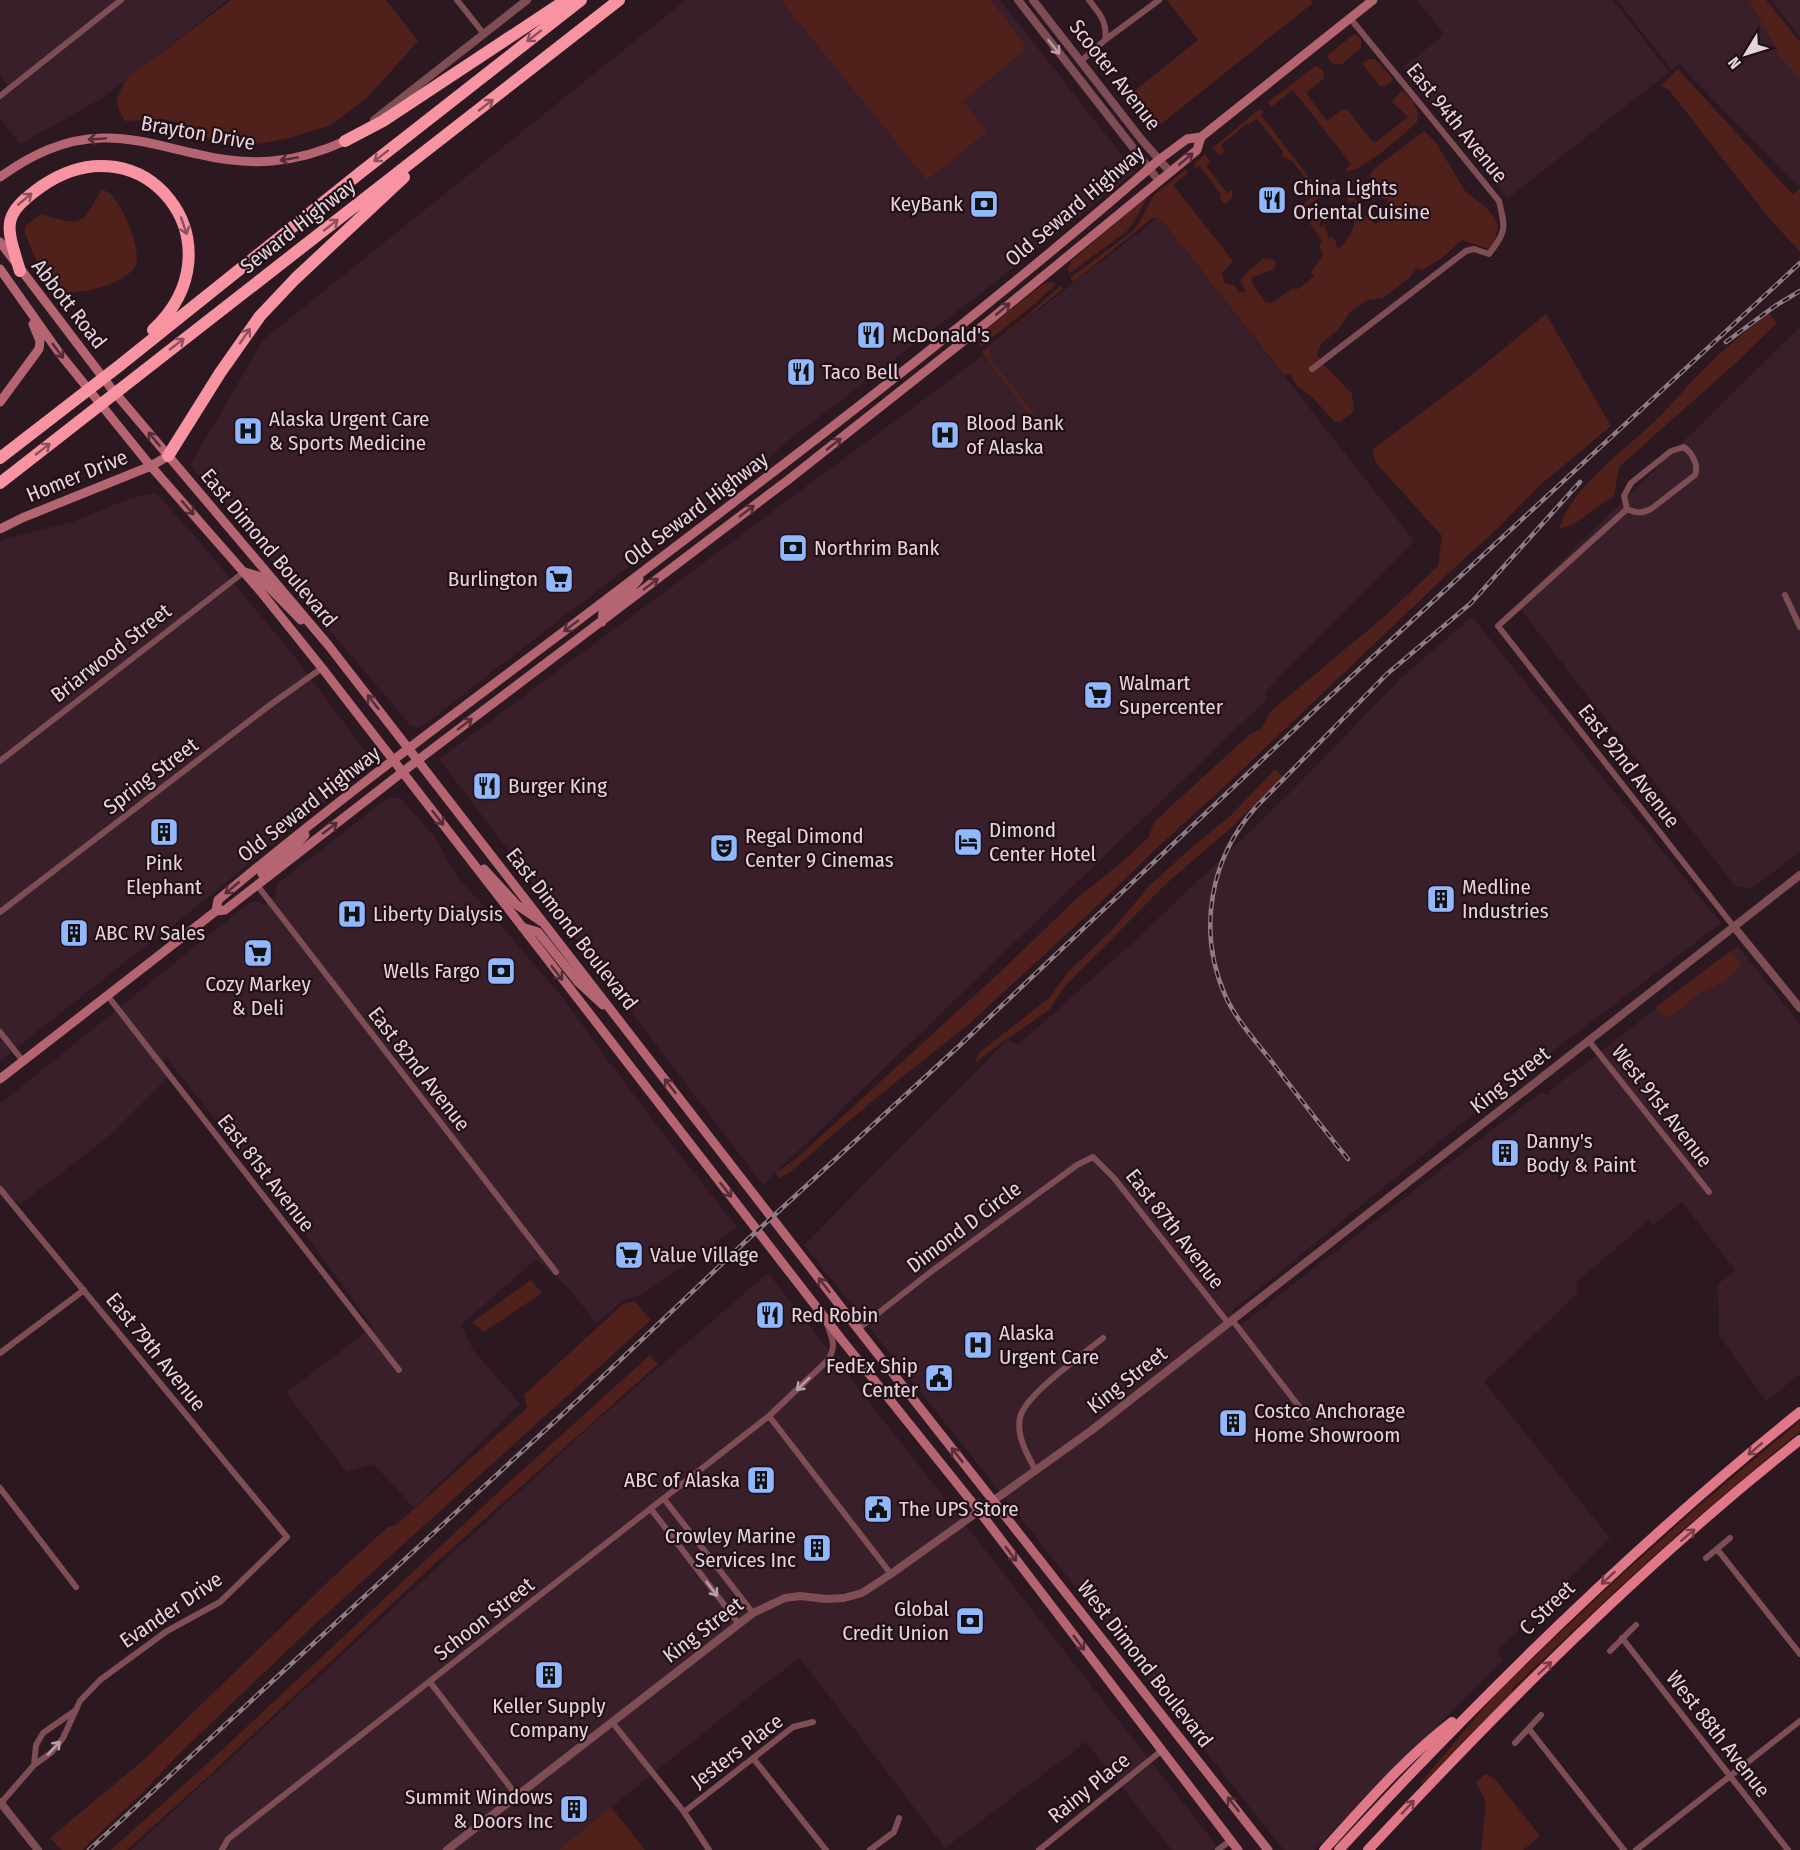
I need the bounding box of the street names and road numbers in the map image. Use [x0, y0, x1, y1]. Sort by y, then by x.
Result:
street label: Scooter Avenue [1064, 14, 1166, 136]
street label: East 94th Avenue [1401, 58, 1513, 188]
street label: Brayton Drive [139, 110, 257, 156]
street label: Old Seward Highway [1000, 140, 1151, 272]
street label: Seward Highway [235, 172, 361, 279]
street label: Abbott Road [26, 254, 112, 354]
street label: Homer Drive [23, 444, 131, 508]
street label: Old Seward Highway [619, 446, 774, 572]
street label: East Dimond Boulevard [195, 463, 343, 633]
street label: Briarwood Street [46, 598, 176, 708]
street label: East 92nd Avenue [1573, 699, 1685, 833]
street label: Spring Street [99, 732, 204, 820]
street label: Old Seward Highway [232, 740, 386, 868]
street label: East Dimond Boulevard [500, 843, 644, 1015]
street label: East 82nd Avenue [362, 1002, 476, 1136]
street label: West 91st Avenue [1606, 1039, 1718, 1173]
street label: King Street [1465, 1041, 1555, 1119]
street label: East 81st Avenue [212, 1109, 320, 1237]
street label: East 87th Avenue [1120, 1164, 1230, 1294]
street label: Dimond D Circle [902, 1176, 1026, 1278]
street label: East 79th Avenue [100, 1288, 212, 1416]
street label: King Street [1082, 1341, 1172, 1419]
street label: Evander Drive [115, 1566, 227, 1654]
street label: Schoon Street [429, 1572, 539, 1666]
street label: West Dimond Boulevard [1072, 1575, 1218, 1753]
street label: C Street [1514, 1575, 1580, 1641]
street label: King Street [658, 1591, 748, 1669]
street label: West 88th Avenue [1660, 1665, 1776, 1803]
street label: Jesters Place [686, 1708, 788, 1794]
street label: Rainy Place [1043, 1747, 1135, 1829]

